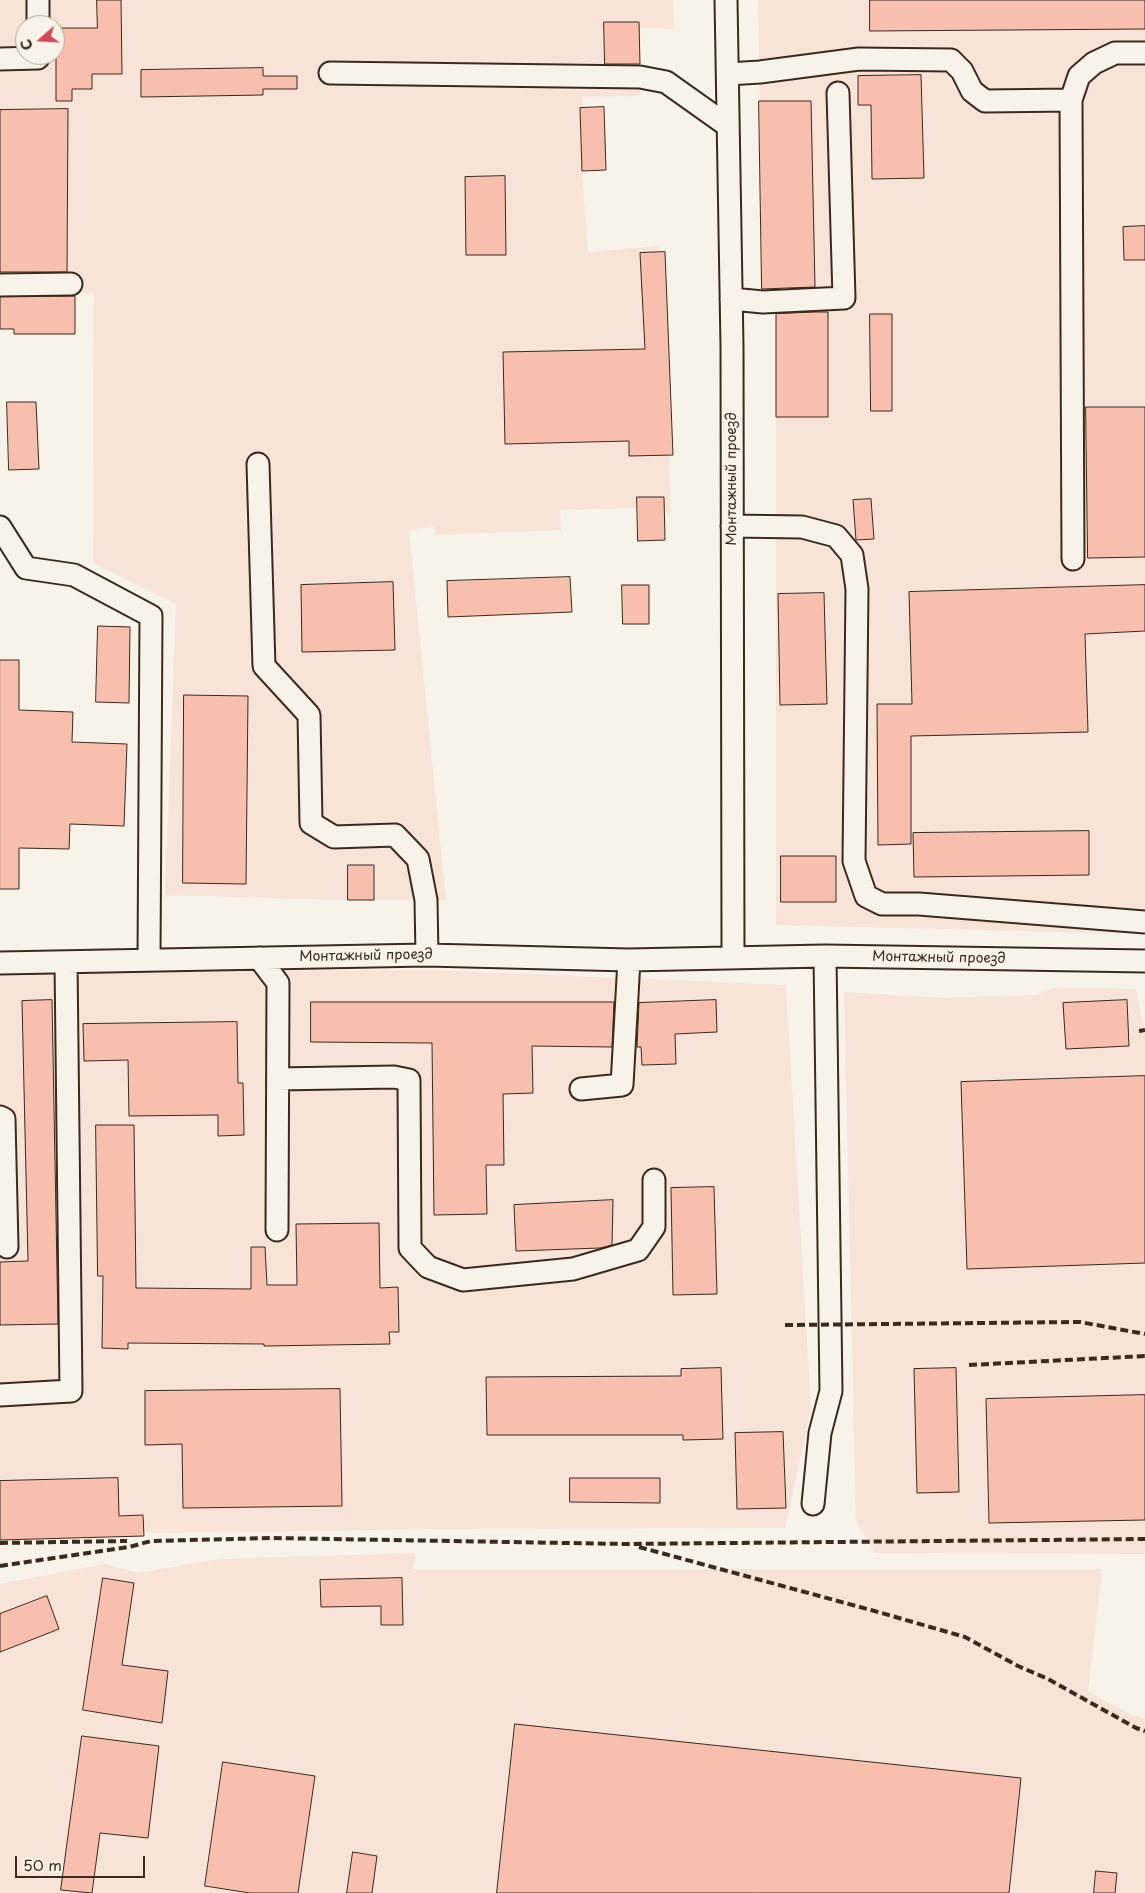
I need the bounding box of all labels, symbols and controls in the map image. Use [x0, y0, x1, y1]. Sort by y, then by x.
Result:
north arrow [15, 15, 65, 65]
text: С [15, 36, 38, 53]
street label: Монтажный проезд [724, 412, 740, 546]
street label: Монтажный проезд [299, 946, 433, 966]
street label: Монтажный проезд [872, 948, 1006, 968]
scale bar [18, 1846, 148, 1878]
text: 50 m [23, 1853, 62, 1876]

